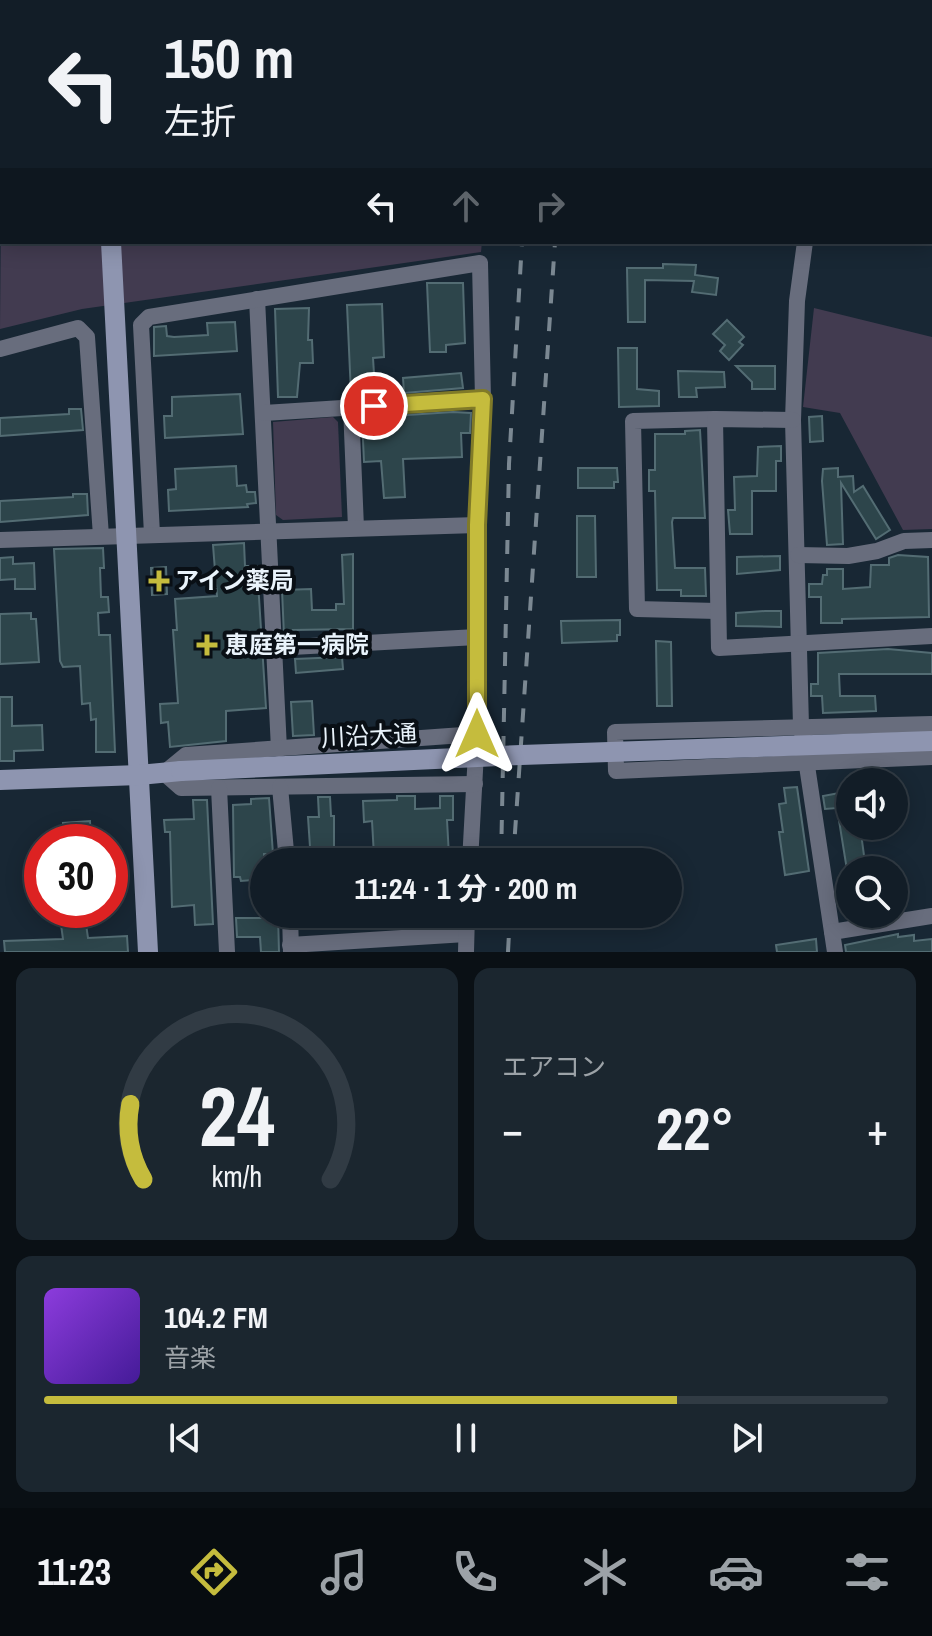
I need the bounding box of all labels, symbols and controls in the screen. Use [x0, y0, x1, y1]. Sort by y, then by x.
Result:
text: 150 m [164, 20, 294, 95]
icon: left [32, 32, 136, 136]
text: 左折 [164, 97, 236, 145]
icon: left [360, 184, 404, 228]
icon: ahead [444, 184, 488, 228]
icon: right [528, 184, 572, 228]
pin [340, 372, 408, 440]
icon: arrive [352, 384, 396, 428]
place label: アイン薬局 [175, 564, 294, 596]
marker: アイン薬局 [150, 572, 168, 590]
place label: 恵庭第一病院 [225, 628, 369, 660]
marker: 恵庭第一病院 [196, 634, 218, 656]
position arrow [435, 692, 519, 776]
street label: 川沿大通 [320, 717, 418, 753]
map controls [836, 768, 908, 928]
button: sound [836, 768, 908, 840]
speed limit sign: 30 [24, 824, 128, 928]
button: search [836, 856, 908, 928]
text: 11:24 · 1 分 · 200 m [355, 868, 577, 908]
text: エアコン [502, 1049, 606, 1084]
text: 24 [199, 1060, 275, 1172]
text: 22° [656, 1088, 734, 1169]
text: − [502, 1099, 523, 1159]
text: + [867, 1099, 888, 1159]
text: km/h [212, 1157, 262, 1196]
text: 104.2 FM [164, 1297, 268, 1337]
text: 音楽 [164, 1340, 216, 1375]
icon: previous [163, 1416, 207, 1460]
icon: pause [444, 1416, 488, 1460]
icon: next [725, 1416, 769, 1460]
icon: directions [186, 1544, 242, 1600]
icon: music [316, 1544, 372, 1600]
icon: phone [447, 1544, 503, 1600]
icon: climate [577, 1544, 633, 1600]
icon: car [708, 1544, 764, 1600]
icon: filters [839, 1544, 895, 1600]
text: 11:23 [37, 1548, 111, 1596]

